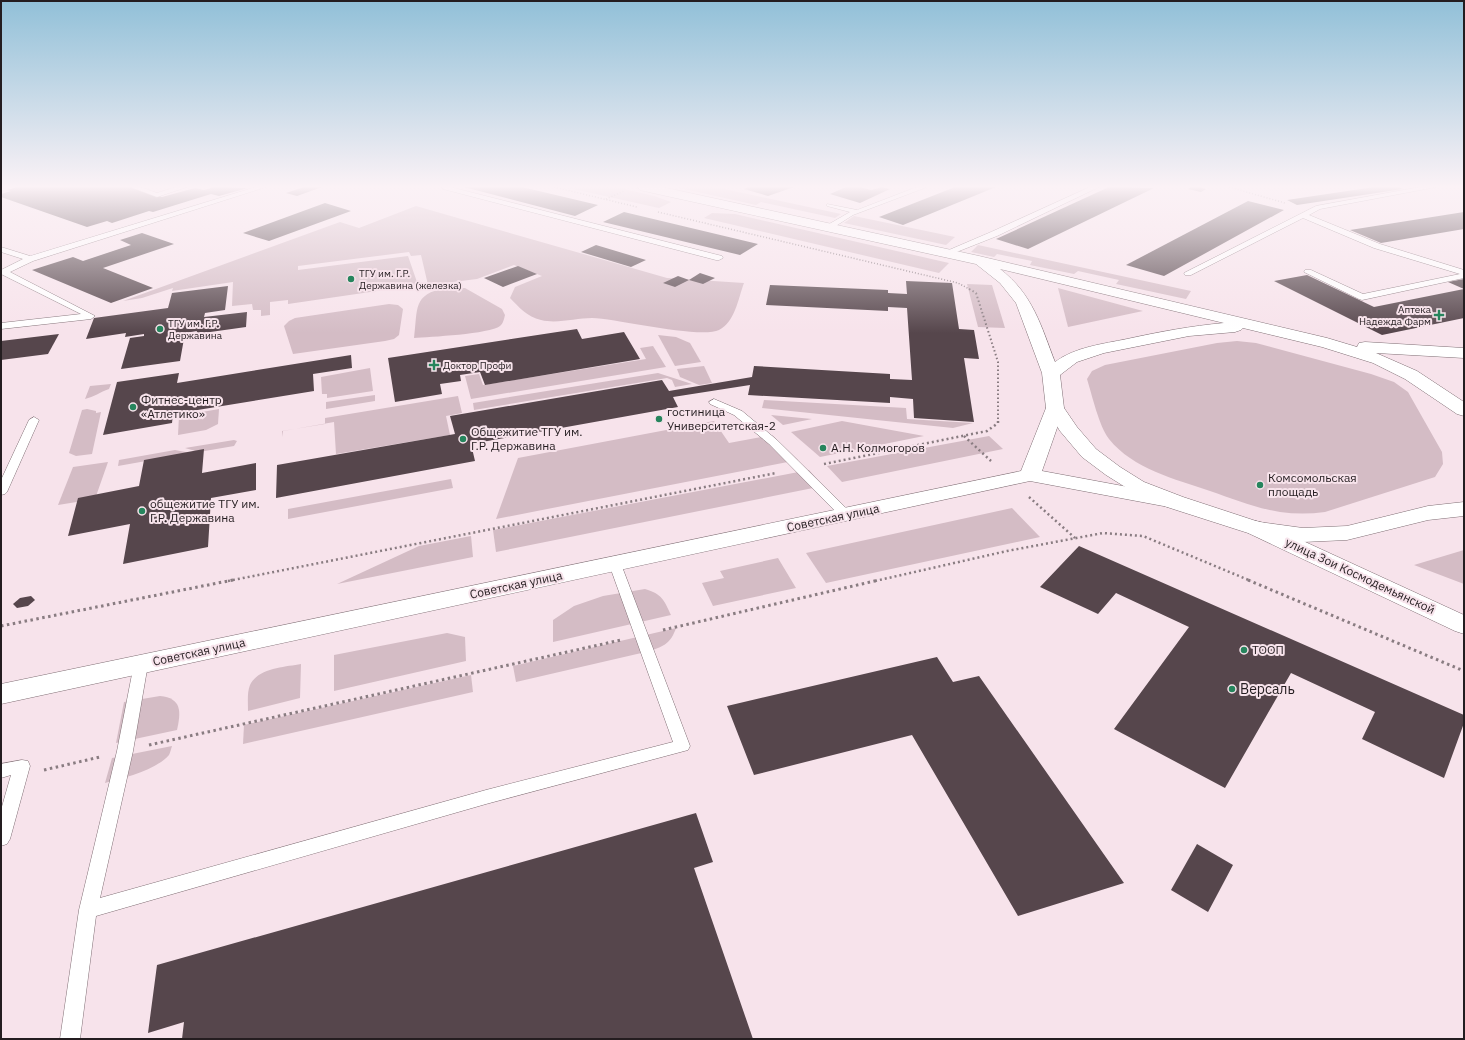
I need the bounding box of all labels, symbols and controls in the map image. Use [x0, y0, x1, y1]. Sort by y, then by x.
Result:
place label: ТГУ им. Г.Р. Державина (железка) [359, 267, 462, 292]
marker: ТГУ им. Г.Р. Державина (железка) [346, 274, 356, 284]
place label: Аптека Надежда Фарм [1359, 303, 1432, 328]
marker: Аптека Надежда Фарм [1434, 310, 1444, 320]
place label: ТГУ им. Г.Р. Державина [168, 317, 223, 342]
marker: ТГУ им. Г.Р. Державина [155, 324, 165, 334]
marker: Доктор Профи [428, 359, 440, 371]
place label: Доктор Профи [443, 359, 512, 372]
place label: Фитнес-центр «Атлетико» [141, 392, 222, 421]
marker: Фитнес-центр «Атлетико» [128, 402, 138, 412]
place label: гостиница Университетская-2 [667, 404, 776, 433]
marker: гостиница Университетская-2 [654, 414, 664, 424]
place label: Общежитие ТГУ им. Г.Р. Державина [471, 424, 583, 453]
marker: Общежитие ТГУ им. Г.Р. Державина [458, 434, 468, 444]
place label: А.Н. Колмогоров [831, 440, 925, 455]
marker: А.Н. Колмогоров [818, 443, 828, 453]
place label: Комсомольская площадь [1268, 470, 1357, 499]
marker: Комсомольская площадь [1255, 480, 1265, 490]
place label: общежитие ТГУ им. Г.Р. Державина [150, 496, 260, 525]
street label: Советская улица [785, 500, 881, 535]
marker: общежитие ТГУ им. Г.Р. Державина [137, 506, 147, 516]
street label: улица Зои Космодемьянской [1283, 534, 1437, 617]
street label: Советская улица [468, 567, 564, 602]
street label: Советская улица [151, 634, 247, 669]
place label: ТООП [1252, 642, 1284, 657]
marker: ТООП [1239, 645, 1249, 655]
place label: Версаль [1240, 680, 1295, 698]
marker: Версаль [1227, 684, 1237, 694]

